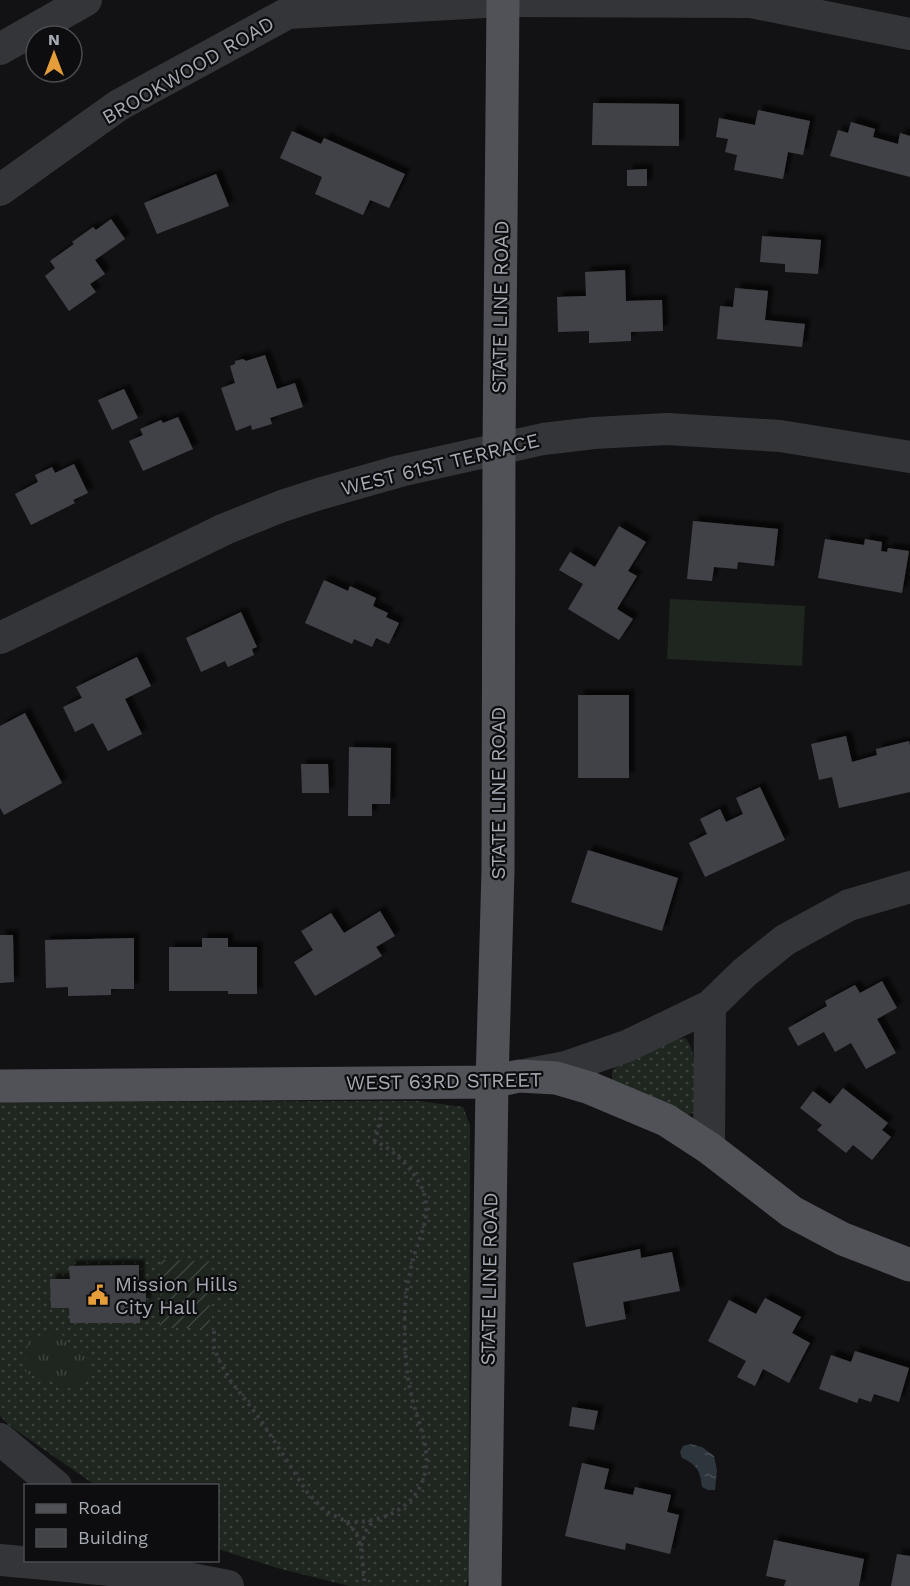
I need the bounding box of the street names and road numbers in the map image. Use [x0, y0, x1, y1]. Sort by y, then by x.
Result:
street label: BROOKWOOD ROAD [98, 11, 278, 129]
street label: STATE LINE ROAD [486, 220, 514, 394]
street label: WEST 61ST TERRACE [338, 428, 542, 500]
street label: STATE LINE ROAD [486, 706, 510, 880]
street label: WEST 63RD STREET [346, 1067, 542, 1095]
street label: STATE LINE ROAD [475, 1192, 503, 1366]

